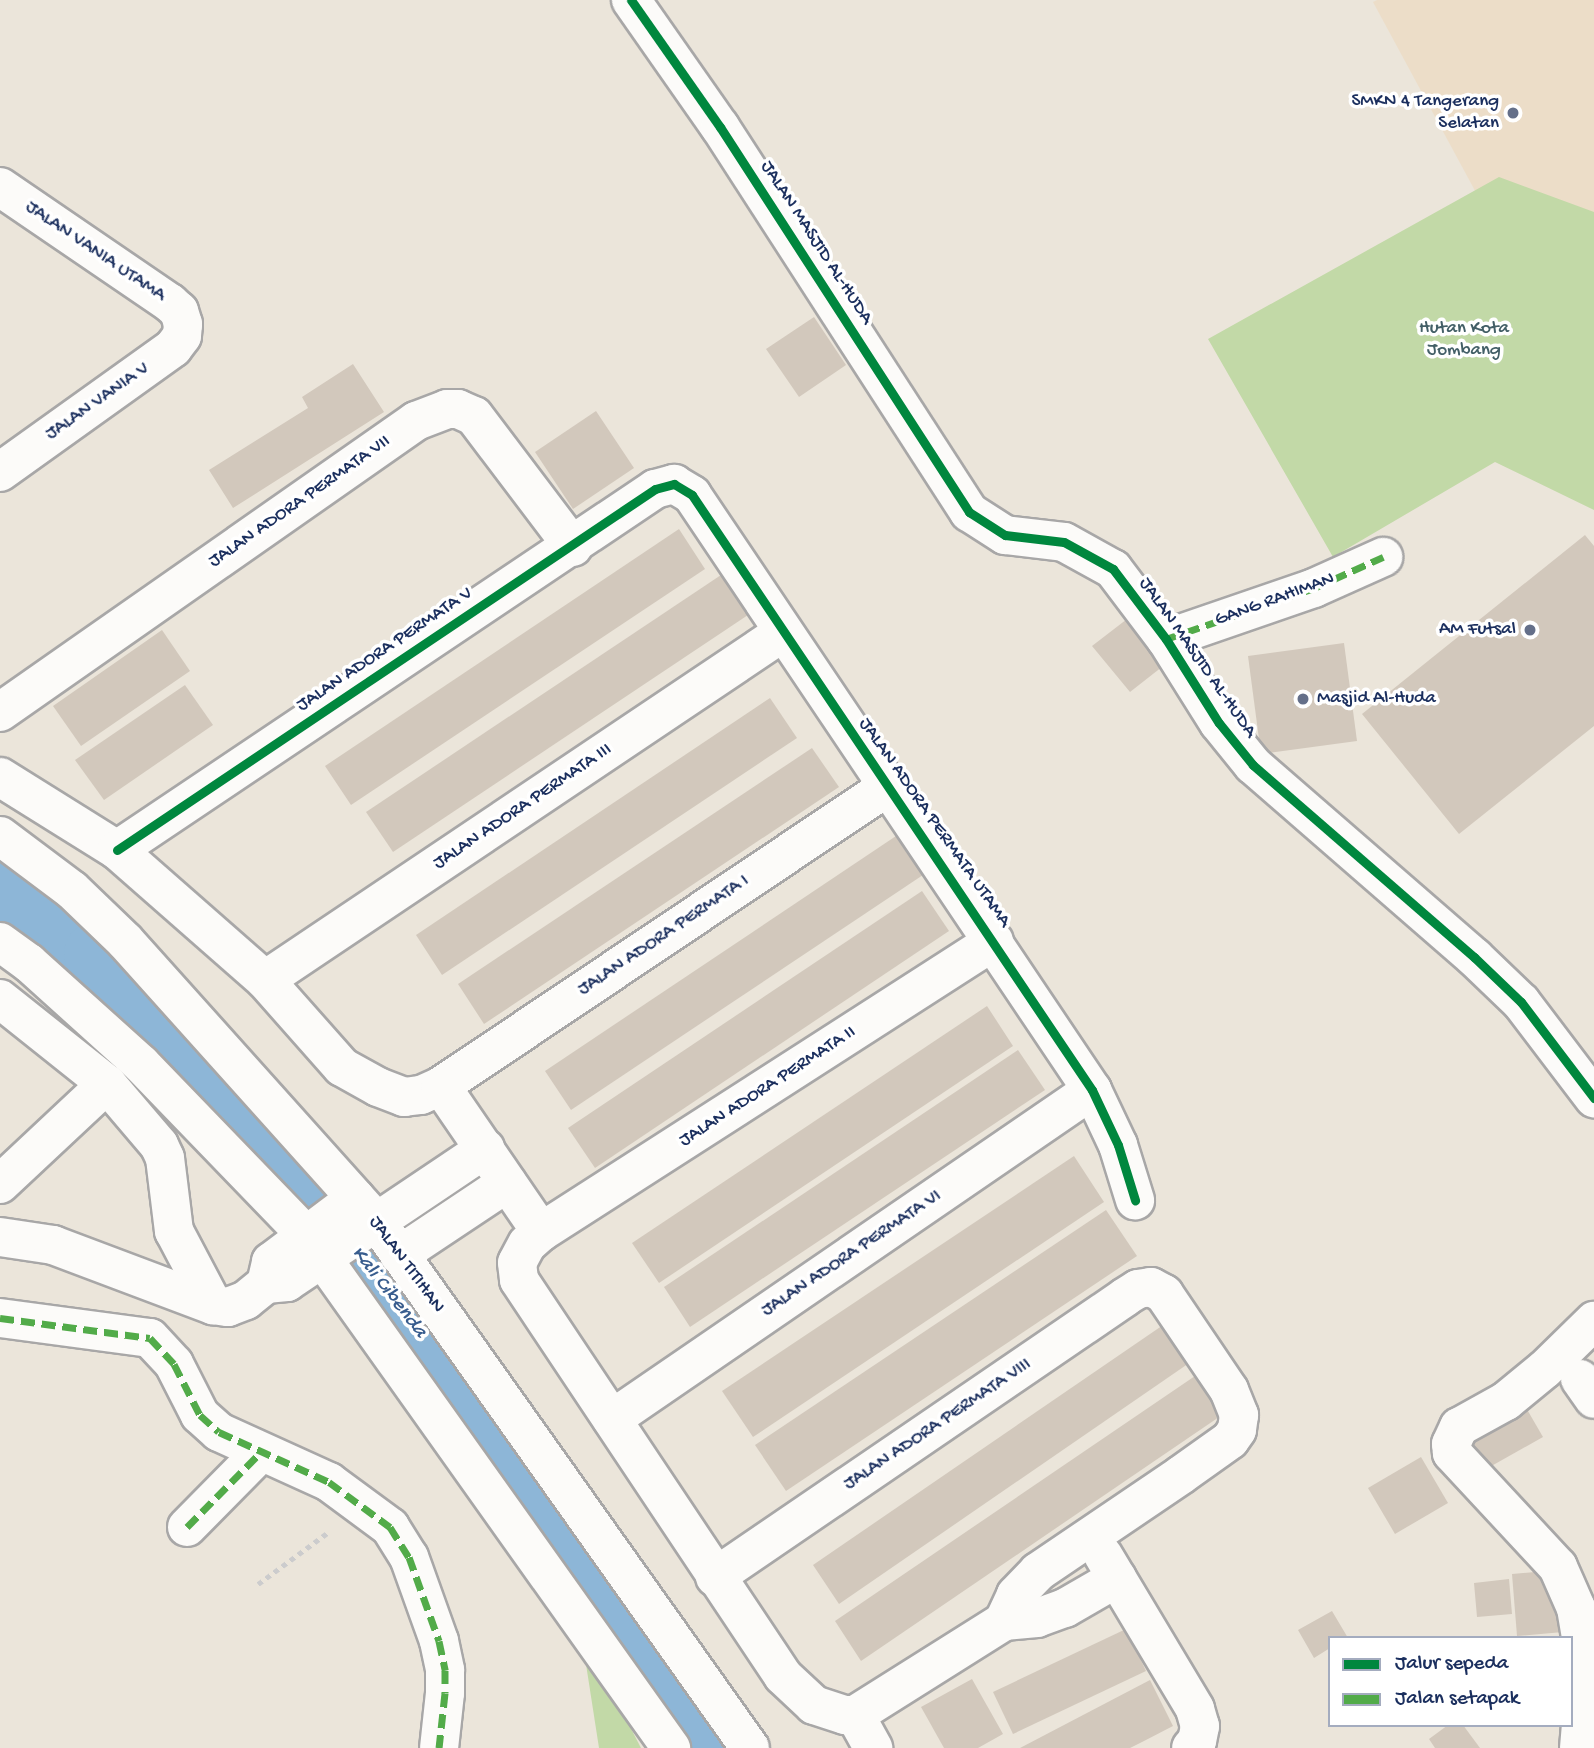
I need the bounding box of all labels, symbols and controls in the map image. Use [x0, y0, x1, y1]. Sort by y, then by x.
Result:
place label: SMKN 4 Tangerang Selatan [1352, 91, 1499, 135]
marker: SMKN 4 Tangerang Selatan [1505, 105, 1521, 121]
street label: JALAN MASJID AL-HUDA [755, 157, 877, 329]
street label: JALAN VANIA UTAMA [20, 197, 170, 307]
park label: Hutan Kota Jombang [1419, 318, 1509, 362]
street label: JALAN VANIA V [42, 358, 154, 446]
street label: JALAN ADORA PERMATA VII [205, 431, 395, 573]
street label: GANG RAHIMAN [1212, 568, 1338, 632]
street label: JALAN MASJID AL-HUDA [1133, 573, 1261, 743]
street label: JALAN ADORA PERMATA V [293, 583, 477, 717]
place label: AM Futsal [1439, 619, 1516, 641]
marker: AM Futsal [1522, 622, 1538, 638]
place label: Masjid Al-Huda [1317, 688, 1436, 710]
marker: Masjid Al-Huda [1295, 691, 1311, 707]
street label: JALAN ADORA PERMATA UTAMA [853, 714, 1015, 932]
street label: JALAN ADORA PERMATA III [429, 739, 617, 875]
street label: JALAN ADORA PERMATA I [574, 870, 754, 1002]
street label: JALAN ADORA PERMATA II [675, 1021, 861, 1153]
street label: JALAN ADORA PERMATA VI [758, 1185, 946, 1323]
street label: JALAN TITIHAN [363, 1212, 449, 1318]
water label: Kali Cibenda [344, 1242, 432, 1344]
street label: JALAN ADORA PERMATA VIII [840, 1354, 1036, 1496]
legend [1328, 1636, 1573, 1727]
text: Jalur sepeda [1395, 1652, 1508, 1677]
text: Jalan setapak [1395, 1687, 1519, 1712]

